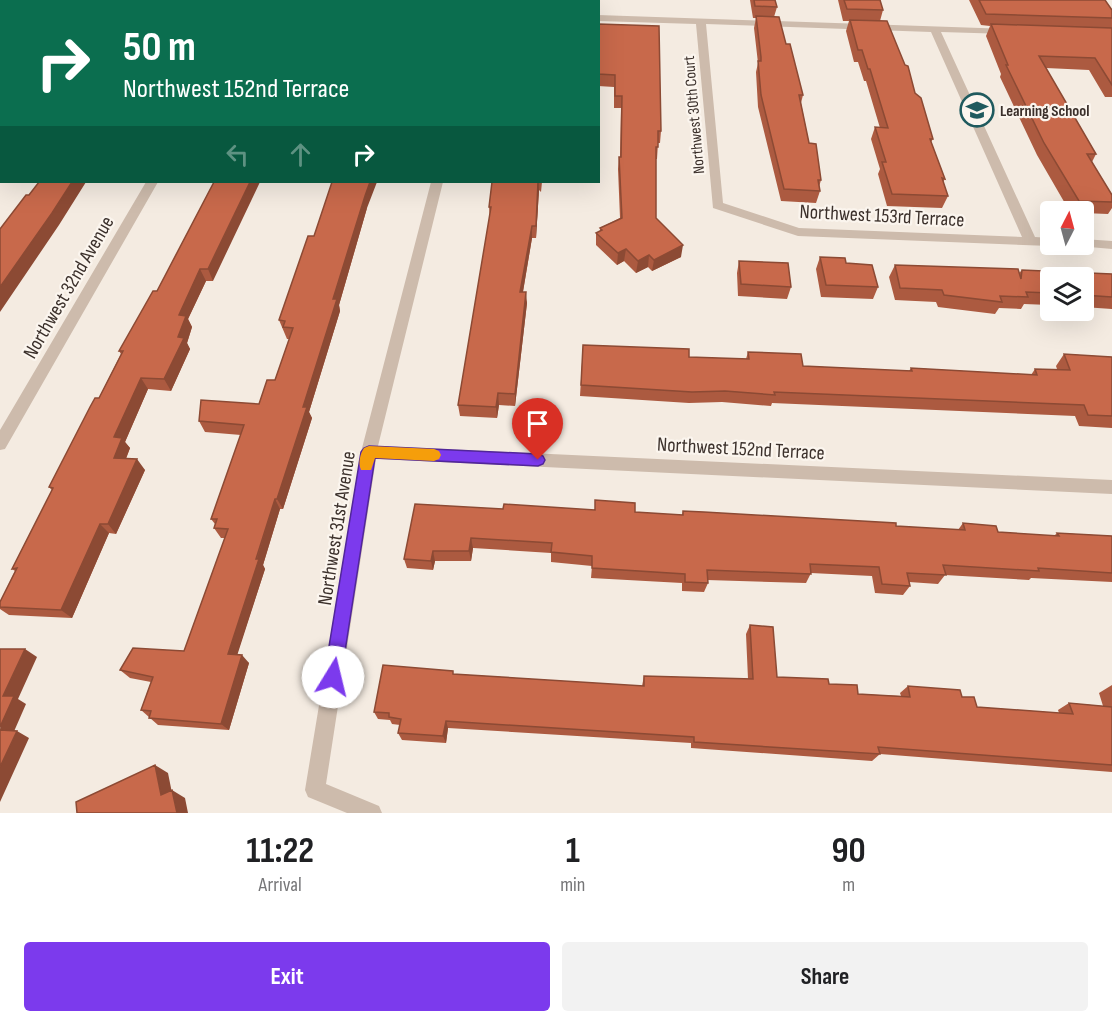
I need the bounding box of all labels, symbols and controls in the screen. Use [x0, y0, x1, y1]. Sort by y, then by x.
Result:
text: 50 m [123, 22, 196, 73]
icon: right [24, 24, 102, 102]
street label: Northwest 30th Court [680, 55, 709, 175]
text: Northwest 152nd Terrace [123, 73, 349, 105]
school or university icon: Learning School [959, 92, 995, 128]
place label: Learning School [1000, 102, 1090, 121]
icon: left [221, 138, 254, 171]
icon: ahead [284, 138, 317, 171]
icon: right [347, 138, 380, 171]
street label: Northwest 153rd Terrace [799, 200, 965, 232]
north arrow [1040, 201, 1094, 255]
map controls [1040, 201, 1094, 321]
street label: Northwest 32nd Avenue [18, 212, 119, 363]
button: layers [1040, 267, 1094, 321]
pin [512, 398, 563, 460]
icon: arrive [521, 407, 554, 440]
street label: Northwest 152nd Terrace [657, 433, 825, 465]
street label: Northwest 31st Avenue [313, 449, 361, 607]
position arrow [301, 645, 365, 709]
text: 11:22 [246, 830, 314, 873]
text: 1 [566, 830, 580, 873]
text: 90 [832, 830, 866, 873]
text: Arrival [259, 873, 302, 897]
text: min [560, 873, 585, 897]
text: m [842, 873, 855, 897]
button: Exit [24, 942, 550, 1011]
button: Share [562, 942, 1088, 1011]

